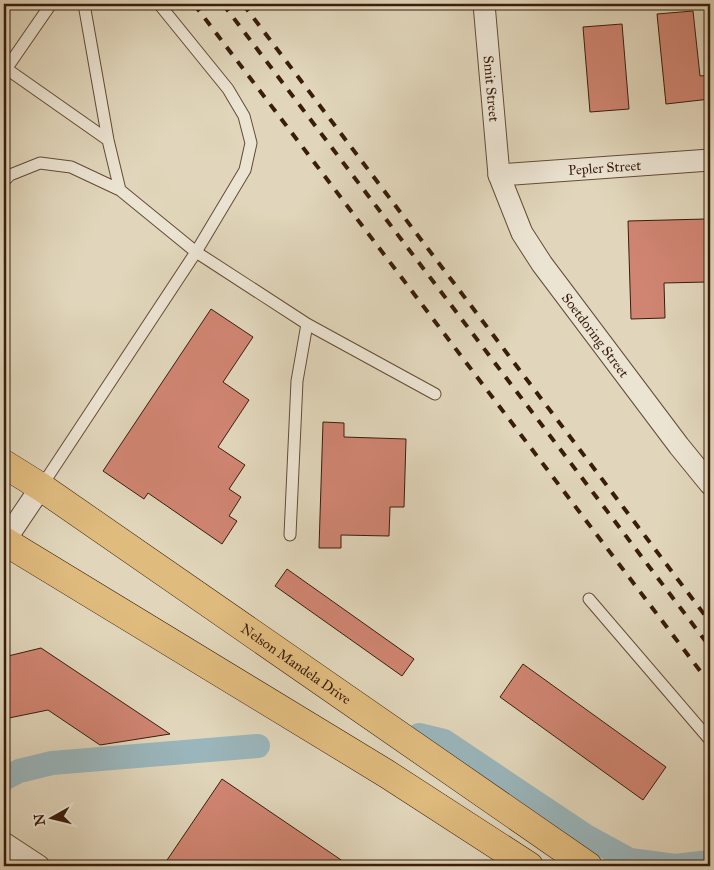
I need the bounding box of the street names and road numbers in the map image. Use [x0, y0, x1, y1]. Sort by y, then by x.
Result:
street label: Smit Street [480, 55, 503, 123]
street label: Pepler Street [568, 156, 642, 179]
street label: Soetdoring Street [558, 290, 633, 381]
street label: Nelson Mandela Drive [238, 620, 355, 708]

